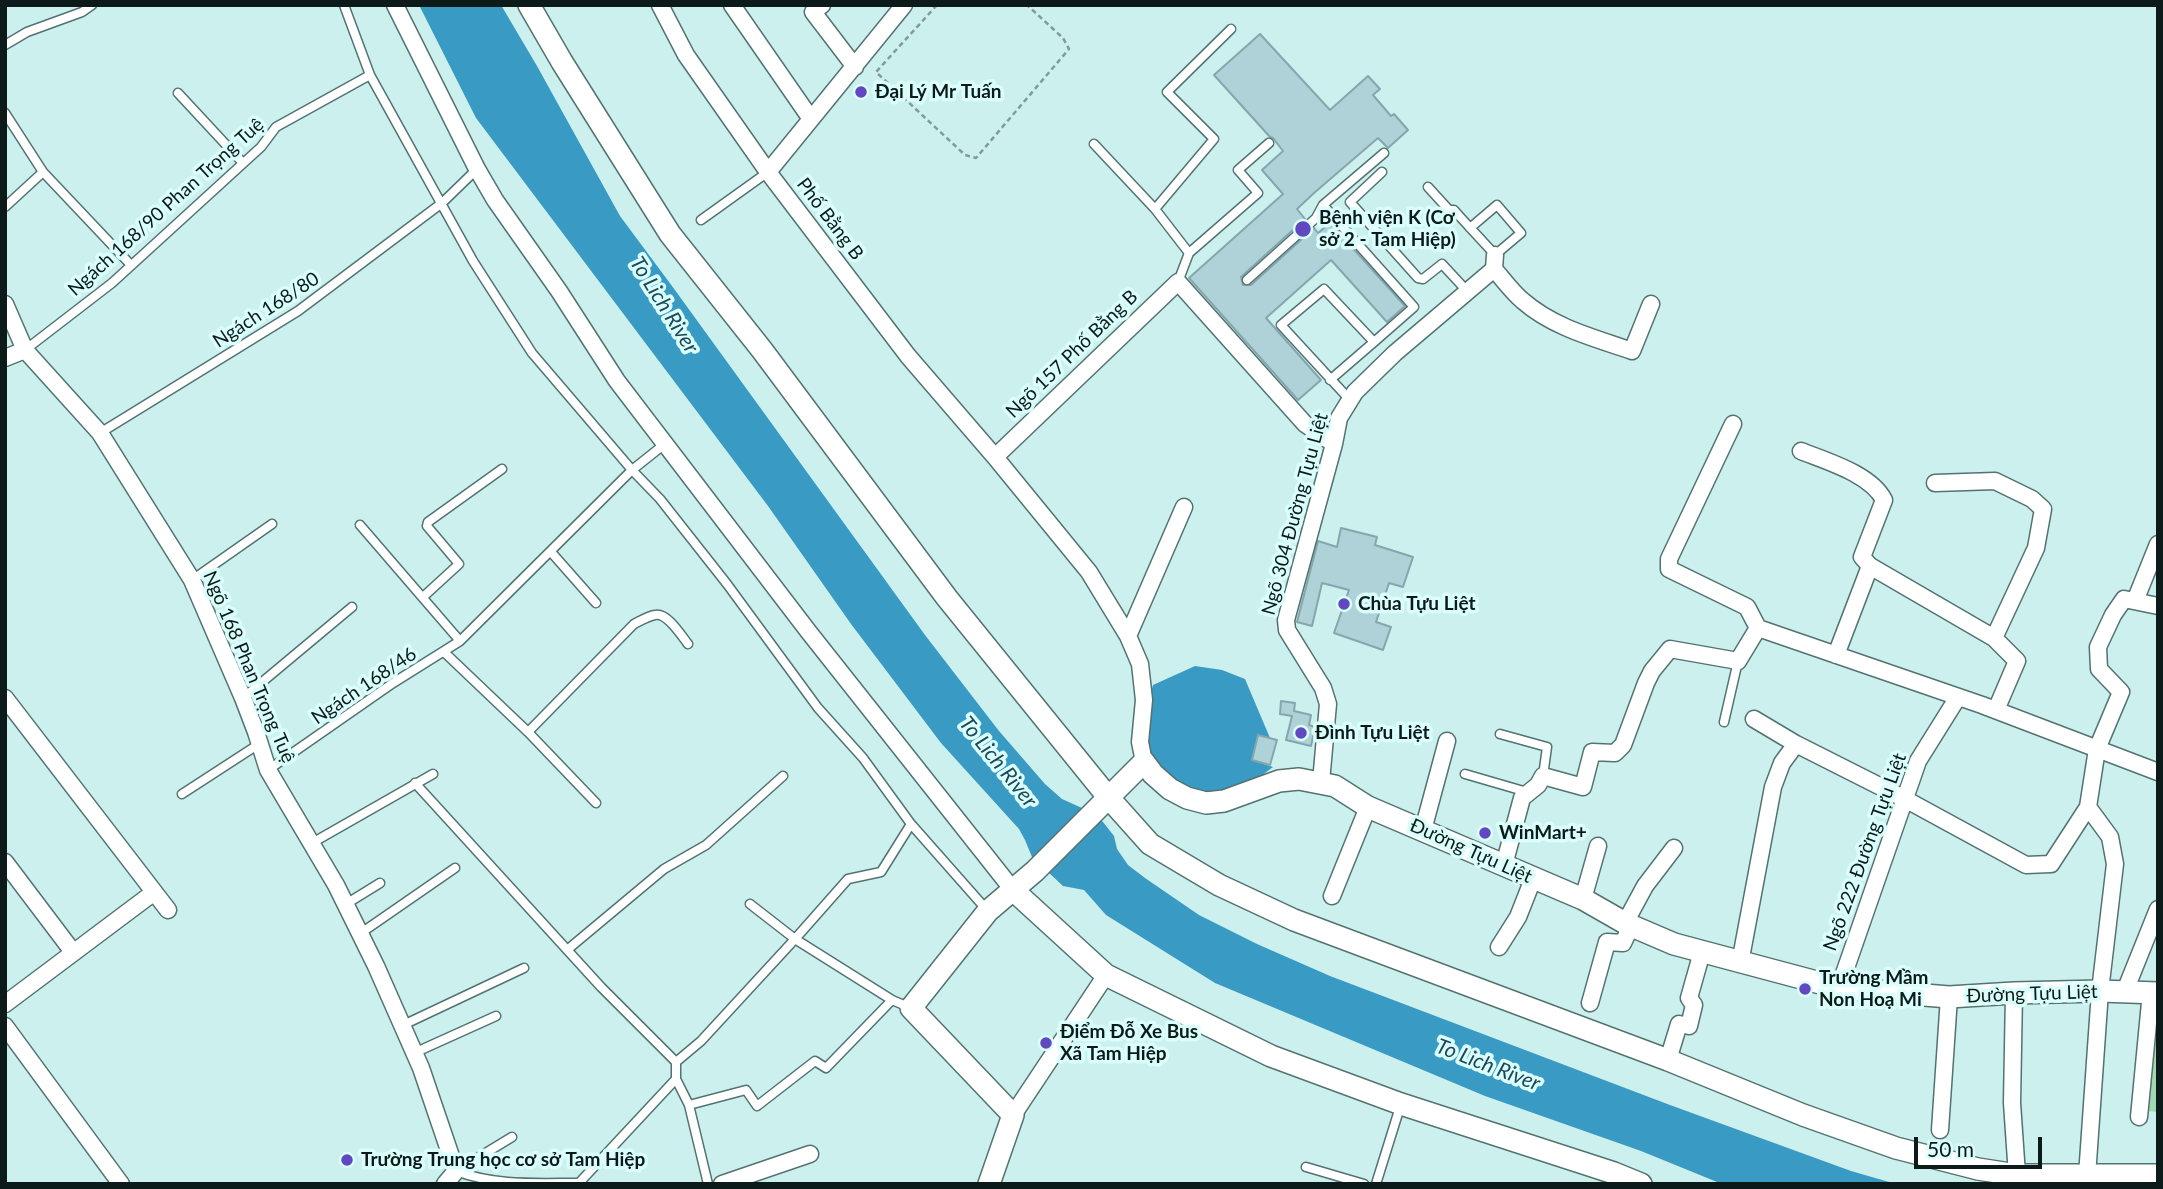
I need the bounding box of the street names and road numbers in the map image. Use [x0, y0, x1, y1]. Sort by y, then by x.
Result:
street label: Ngách 168/90 Phan Trọng Tuệ [64, 113, 268, 301]
street label: Phố Bằng B [792, 173, 868, 265]
street label: Ngách 168/80 [209, 267, 323, 353]
street label: Ngõ 157 Phố Bằng B [1001, 285, 1143, 423]
street label: Ngõ 304 Đường Tựu Liệt [1257, 410, 1333, 618]
street label: Ngõ 168 Phan Trọng Tuệ [198, 568, 300, 766]
street label: Ngách 168/46 [307, 643, 421, 729]
street label: Ngõ 222 Đường Tựu Liệt [1819, 750, 1911, 954]
street label: Đường Tựu Liệt [1406, 814, 1536, 888]
street label: Đường Tựu Liệt [1966, 980, 2098, 1008]

